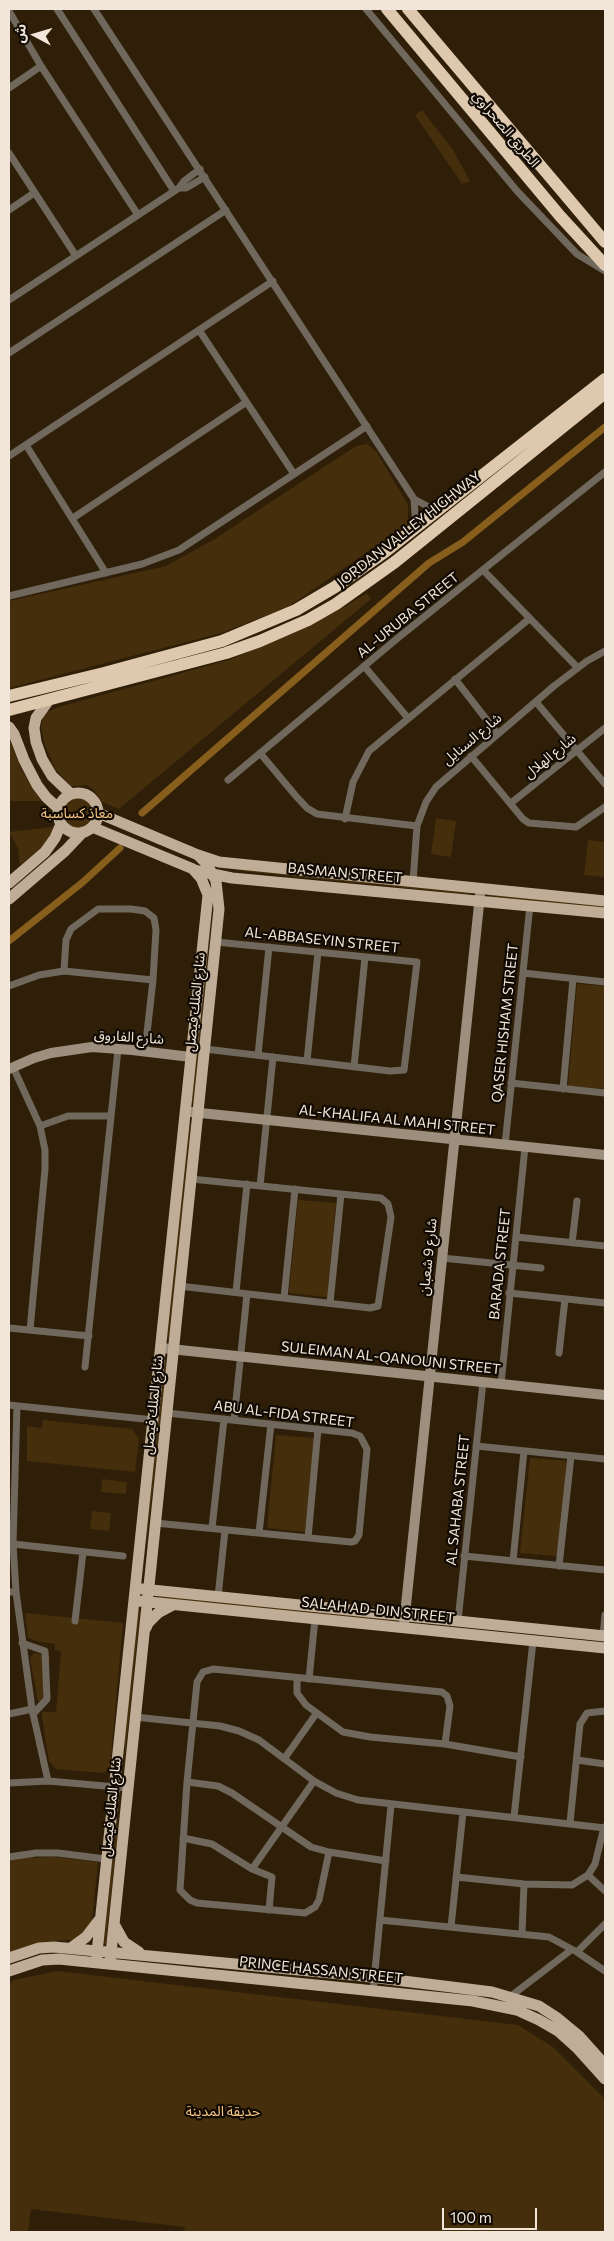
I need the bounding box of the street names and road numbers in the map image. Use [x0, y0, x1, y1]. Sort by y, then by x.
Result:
street label: الطريق الصحراوي [469, 87, 543, 171]
street label: JORDAN VALLEY HIGHWAY [334, 468, 484, 590]
street label: AL-URUBA STREET [354, 569, 462, 661]
street label: شارع السنايل [439, 709, 505, 769]
street label: شارع الهلال [521, 730, 579, 782]
street label: BASMAN STREET [287, 860, 403, 886]
street label: AL-ABBASEYIN STREET [244, 924, 400, 956]
street label: QASER HISHAM STREET [488, 943, 522, 1103]
street label: شارع الملك فيصل [181, 951, 209, 1053]
street label: شارع الفاروق [93, 1026, 165, 1048]
street label: AL-KHALIFA AL MAHI STREET [298, 1101, 496, 1139]
street label: BARADA STREET [486, 1207, 514, 1321]
street label: شارع 9 شعبان [416, 1217, 440, 1297]
street label: SULEIMAN AL-QANOUNI STREET [280, 1338, 502, 1378]
street label: شارع الملك فيصل [139, 1354, 167, 1456]
street label: ABU AL-FIDA STREET [213, 1397, 355, 1431]
street label: AL SAHABA STREET [443, 1434, 473, 1566]
street label: SALAH AD-DIN STREET [301, 1594, 455, 1626]
street label: شارع الملك فيصل [97, 1756, 125, 1858]
street label: PRINCE HASSAN STREET [238, 1953, 404, 1987]

